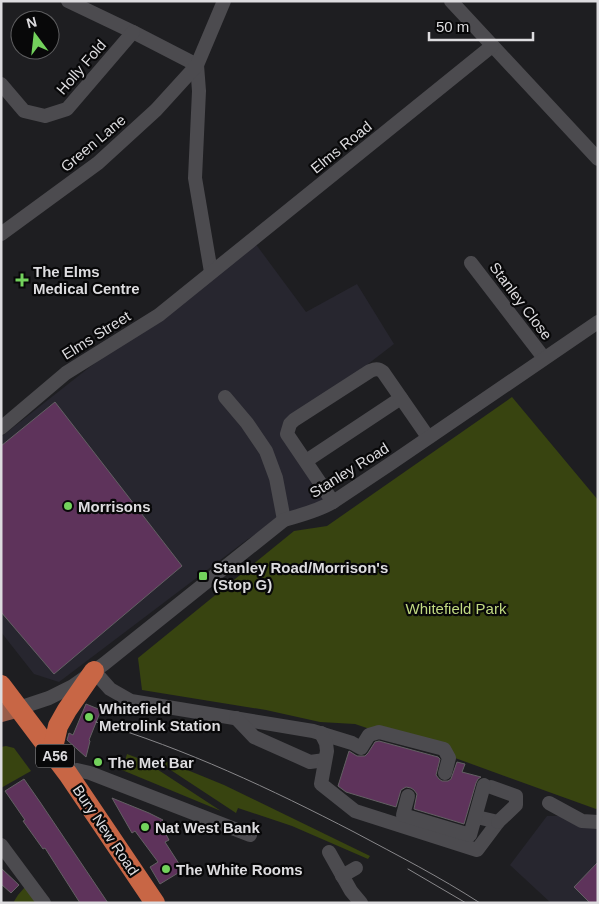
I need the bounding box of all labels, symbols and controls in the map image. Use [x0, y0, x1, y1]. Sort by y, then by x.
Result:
north arrow [10, 10, 60, 60]
scale bar [429, 10, 533, 42]
text: N [25, 13, 39, 31]
text: 50 m [436, 18, 469, 35]
street label: Holly Fold [53, 36, 109, 98]
street label: Green Lane [57, 111, 129, 175]
street label: Elms Road [307, 117, 375, 177]
street label: Stanley Close [486, 259, 556, 343]
place label: The Elms Medical Centre [33, 263, 140, 297]
marker: The Elms Medical Centre [15, 273, 29, 287]
street label: Elms Street [59, 307, 134, 363]
street label: Stanley Road [306, 439, 392, 501]
place label: Morrisons [78, 498, 151, 515]
marker: Morrisons [62, 500, 74, 512]
place label: Stanley Road/Morrison's (Stop G) [213, 559, 388, 593]
marker: Stanley Road/Morrison's (Stop G) [197, 570, 209, 582]
park label: Whitefield Park [406, 600, 507, 617]
place label: Whitefield Metrolink Station [99, 700, 221, 734]
marker: Whitefield Metrolink Station [83, 711, 95, 723]
road number: A56 [36, 744, 74, 768]
place label: The Met Bar [108, 754, 194, 771]
marker: The Met Bar [92, 756, 104, 768]
street label: Bury New Road [70, 782, 142, 878]
place label: Nat West Bank [155, 819, 260, 836]
marker: Nat West Bank [139, 821, 151, 833]
place label: The White Rooms [176, 861, 303, 878]
marker: The White Rooms [160, 863, 172, 875]

